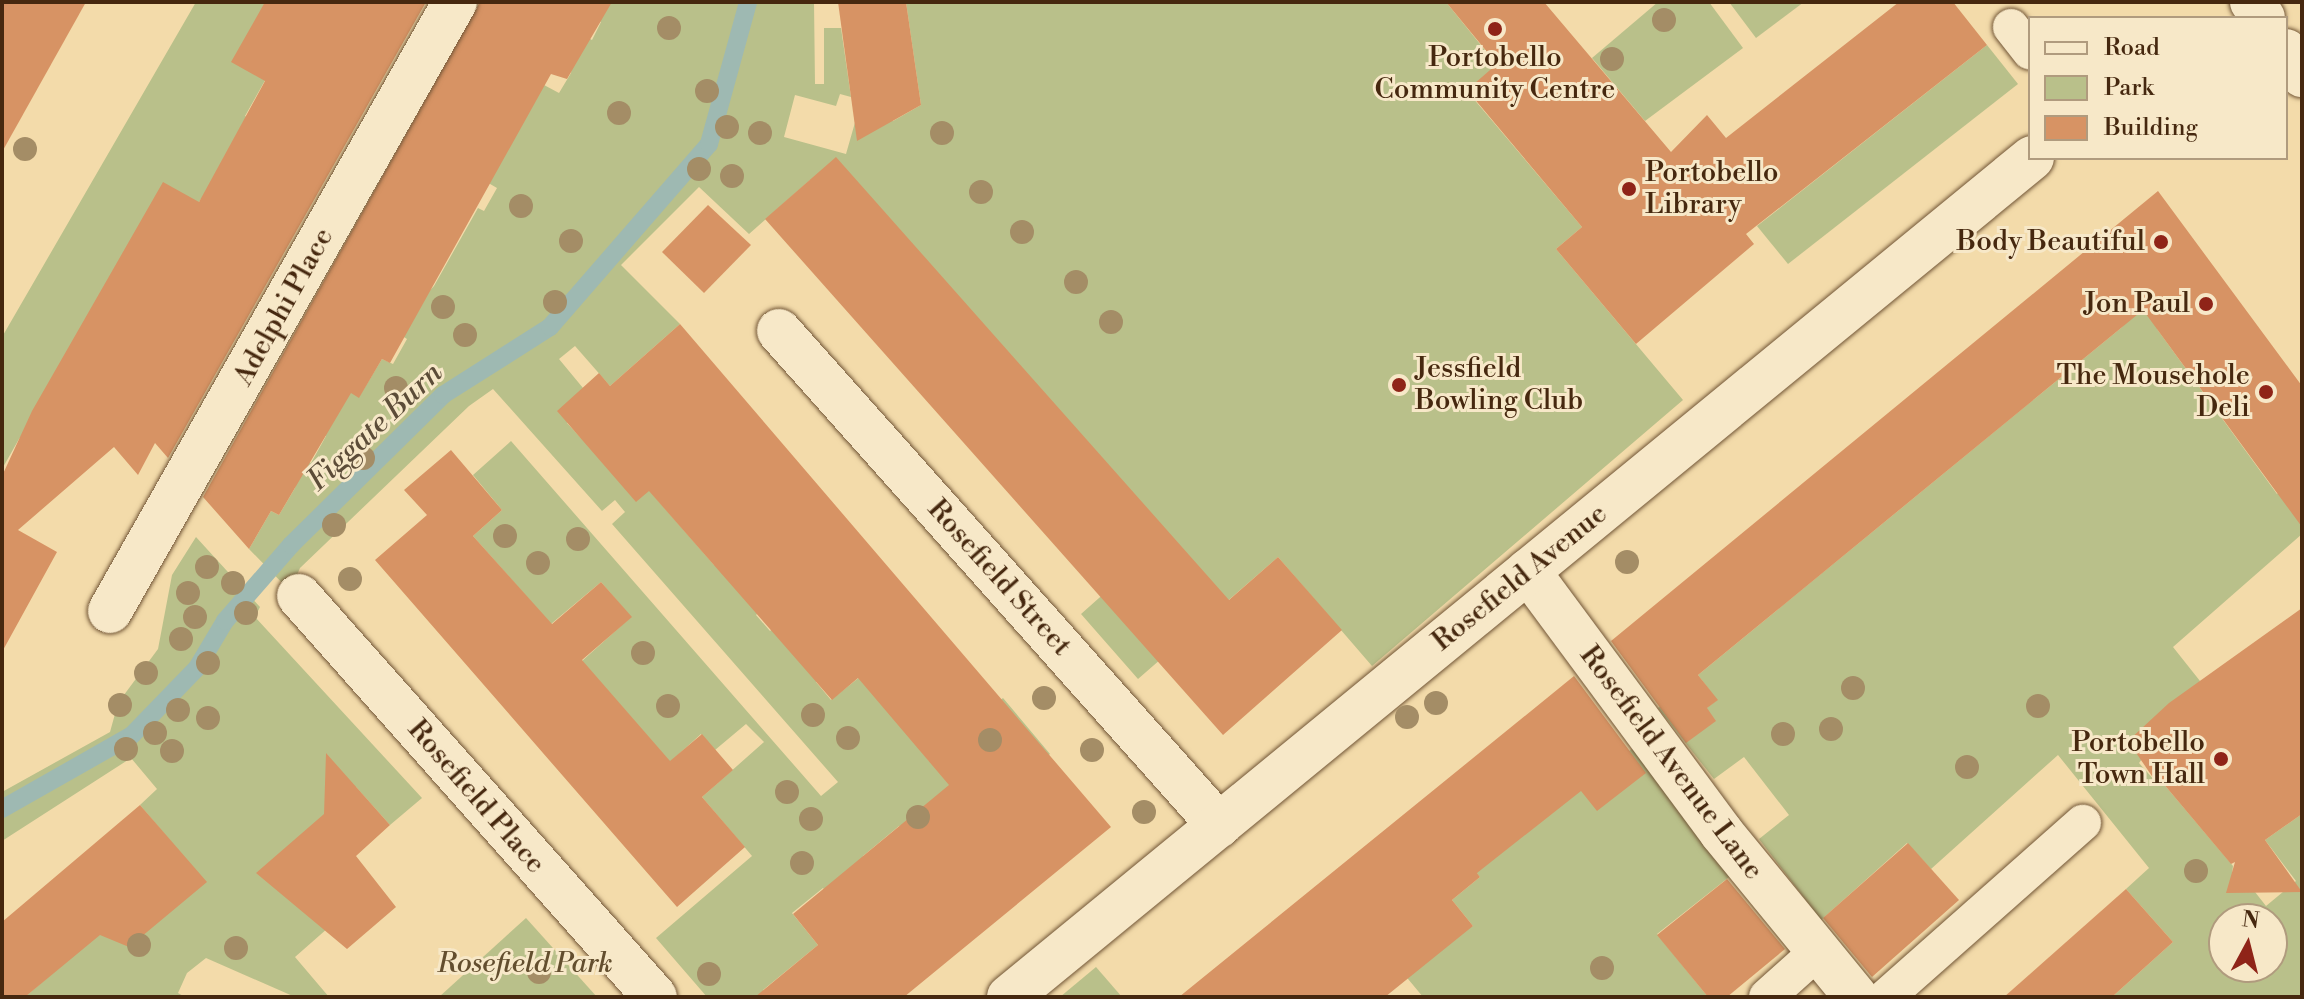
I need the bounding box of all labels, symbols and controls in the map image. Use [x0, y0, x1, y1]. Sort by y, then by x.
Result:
legend [2028, 16, 2288, 160]
marker: Portobello Community Centre [1486, 20, 1504, 38]
text: Road [2104, 33, 2160, 63]
place label: Portobello Community Centre [1375, 41, 1615, 107]
text: Park [2104, 73, 2154, 103]
text: Building [2104, 113, 2198, 143]
place label: Portobello Library [1645, 156, 1779, 222]
marker: Portobello Library [1620, 180, 1638, 198]
street label: Adelphi Place [227, 222, 341, 392]
place label: Body Beautiful [1956, 225, 2145, 259]
marker: Body Beautiful [2152, 233, 2170, 251]
place label: Jon Paul [2084, 287, 2190, 321]
marker: Jon Paul [2197, 295, 2215, 313]
place label: Jessfield Bowling Club [1415, 352, 1583, 418]
water label: Figgate Burn [300, 355, 450, 499]
place label: The Mousehole Deli [2057, 359, 2250, 425]
marker: Jessfield Bowling Club [1390, 376, 1408, 394]
marker: The Mousehole Deli [2257, 383, 2275, 401]
street label: Rosefield Street [920, 493, 1078, 663]
street label: Rosefield Avenue [1426, 497, 1614, 659]
street label: Rosefield Avenue Lane [1572, 639, 1770, 887]
street label: Rosefield Place [400, 713, 552, 881]
place label: Portobello Town Hall [2071, 726, 2205, 792]
marker: Portobello Town Hall [2212, 750, 2230, 768]
north arrow [2208, 903, 2288, 983]
text: N [2240, 906, 2261, 935]
park label: Rosefield Park [437, 947, 613, 981]

